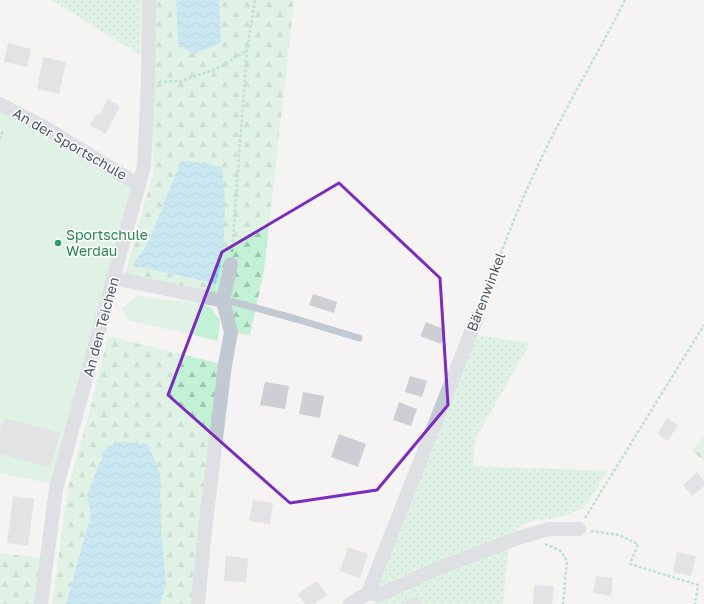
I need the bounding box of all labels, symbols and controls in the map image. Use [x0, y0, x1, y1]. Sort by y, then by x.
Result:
street label: An der Sportschule [10, 104, 130, 183]
place label: Sportschule Werdau [66, 226, 148, 259]
marker: Sportschule Werdau [53, 238, 63, 248]
street label: Bärenwinkel [463, 250, 508, 334]
street label: An den Teichen [79, 275, 122, 379]

